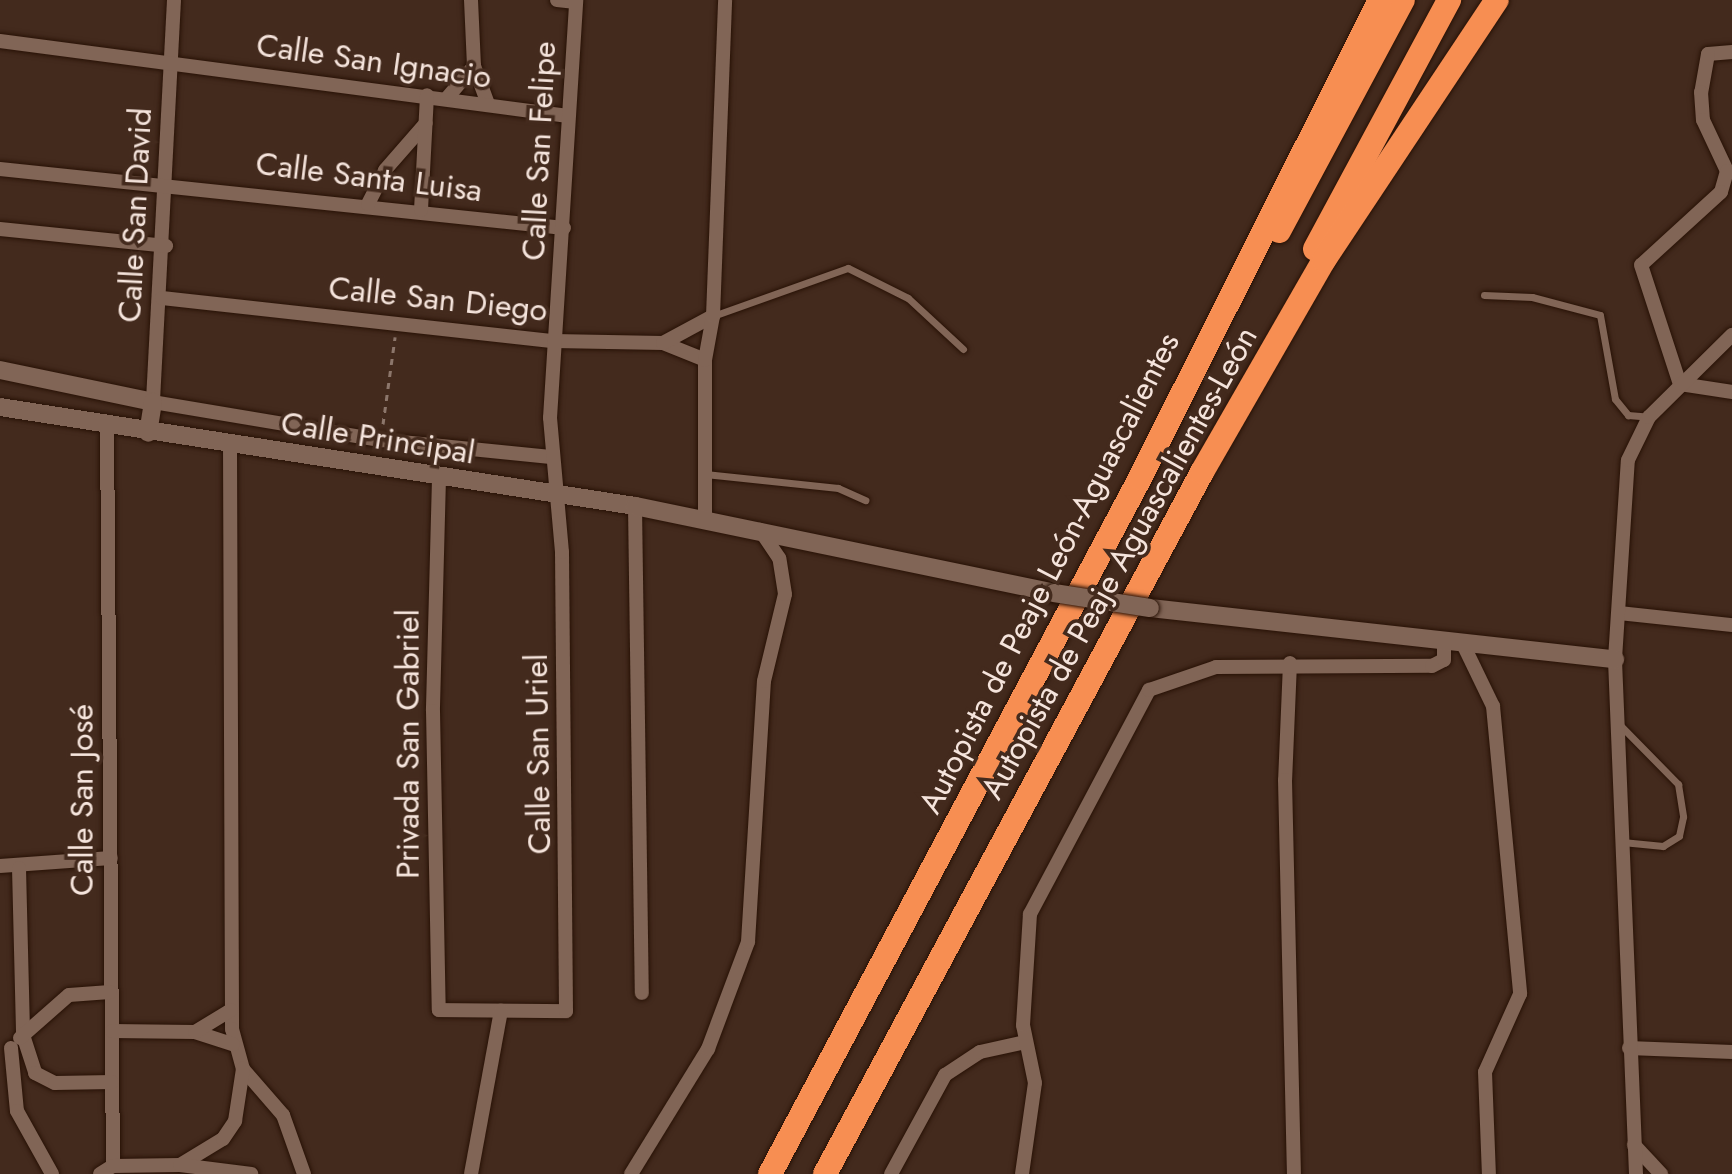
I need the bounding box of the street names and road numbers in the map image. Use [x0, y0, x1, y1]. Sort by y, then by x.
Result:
street label: Calle San Ignacio [254, 26, 494, 96]
street label: Calle San Felipe [514, 40, 564, 262]
street label: Calle San David [110, 107, 160, 323]
street label: Calle Santa Luisa [254, 144, 484, 210]
street label: Calle San Diego [327, 268, 549, 330]
street label: Autopista de Peaje Aguascalientes-León [973, 320, 1265, 806]
street label: Autopista de Peaje León-Aguascalientes [911, 326, 1187, 820]
street label: Calle Principal [278, 404, 478, 472]
street label: Privada San Gabriel [389, 609, 427, 879]
street label: Calle San Uriel [517, 653, 559, 855]
street label: Calle San José [63, 704, 101, 896]

